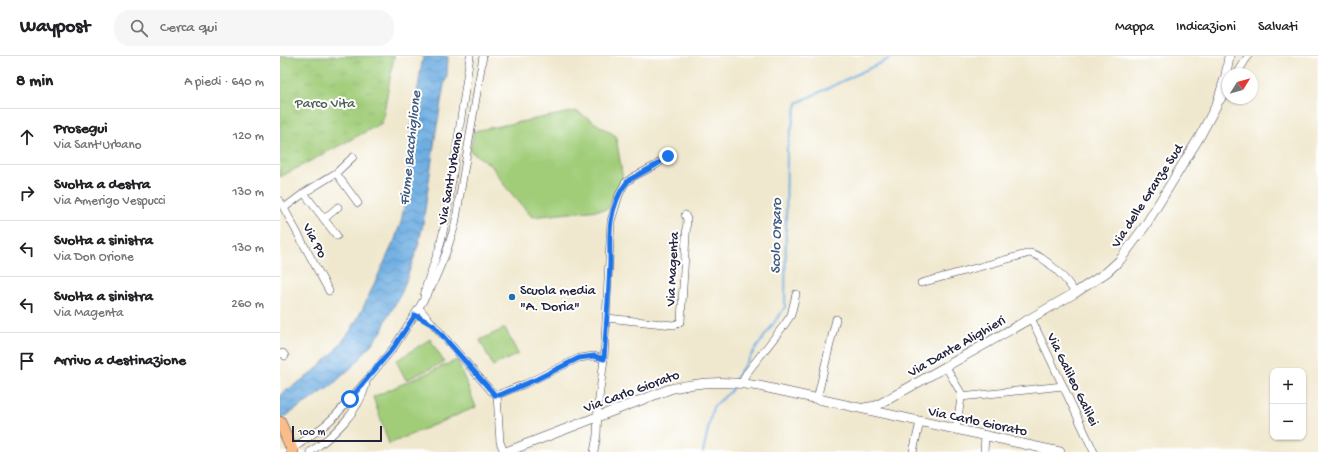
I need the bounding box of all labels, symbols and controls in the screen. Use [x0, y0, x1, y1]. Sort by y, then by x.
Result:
search box [114, 10, 394, 46]
text: Waypost [20, 16, 90, 39]
icon: search [128, 17, 150, 39]
text: Cerca qui [160, 19, 217, 37]
text: Mappa [1115, 19, 1154, 36]
text: Indicazioni [1176, 19, 1236, 36]
text: Salvati [1258, 19, 1298, 36]
north arrow [1222, 68, 1258, 104]
text: 8 min [16, 72, 53, 92]
text: A piedi · 640 m [184, 75, 264, 90]
water label: Fiume Bacchiglione [396, 89, 426, 206]
park label: Parco Vita [294, 96, 356, 113]
text: Prosegui [54, 120, 107, 138]
icon: ahead [16, 126, 38, 148]
text: 120 m [233, 129, 264, 144]
street label: Via Sant'Urbano [435, 131, 468, 227]
text: Via Sant'Urbano [54, 138, 141, 153]
street label: Via delle Granze Sud [1108, 140, 1189, 252]
route end [659, 147, 677, 165]
text: Svolta a destra [54, 176, 150, 194]
icon: right [16, 182, 38, 204]
text: 130 m [232, 185, 264, 200]
text: Via Amerigo Vespucci [54, 194, 165, 209]
water label: Scolo Orsaro [767, 197, 787, 274]
street label: Via Po [297, 220, 330, 261]
street label: Via Magenta [663, 230, 684, 308]
text: Svolta a sinistra [54, 232, 153, 250]
icon: left [16, 238, 38, 260]
text: 130 m [232, 241, 264, 256]
text: Via Don Orione [54, 250, 134, 265]
place label: Scuola media "A. Doria" [520, 283, 597, 316]
text: Svolta a sinistra [54, 288, 153, 306]
marker: Scuola media "A. Doria" [507, 292, 517, 302]
icon: left [16, 294, 38, 316]
text: 260 m [231, 297, 264, 312]
text: Via Magenta [54, 306, 123, 321]
street label: Via Dante Alighieri [905, 312, 1009, 382]
street label: Via Galileo Galilei [1041, 330, 1102, 429]
icon: arrive [16, 350, 38, 372]
text: Arrivo a destinazione [54, 352, 186, 370]
street label: Via Carlo Giorato [581, 367, 682, 418]
map controls [1270, 368, 1306, 440]
button: + [1270, 368, 1306, 404]
route start [341, 390, 359, 408]
street label: Via Carlo Giorato [925, 403, 1029, 441]
button: − [1270, 404, 1306, 440]
scale bar [292, 424, 382, 443]
text: 100 m [298, 427, 325, 439]

